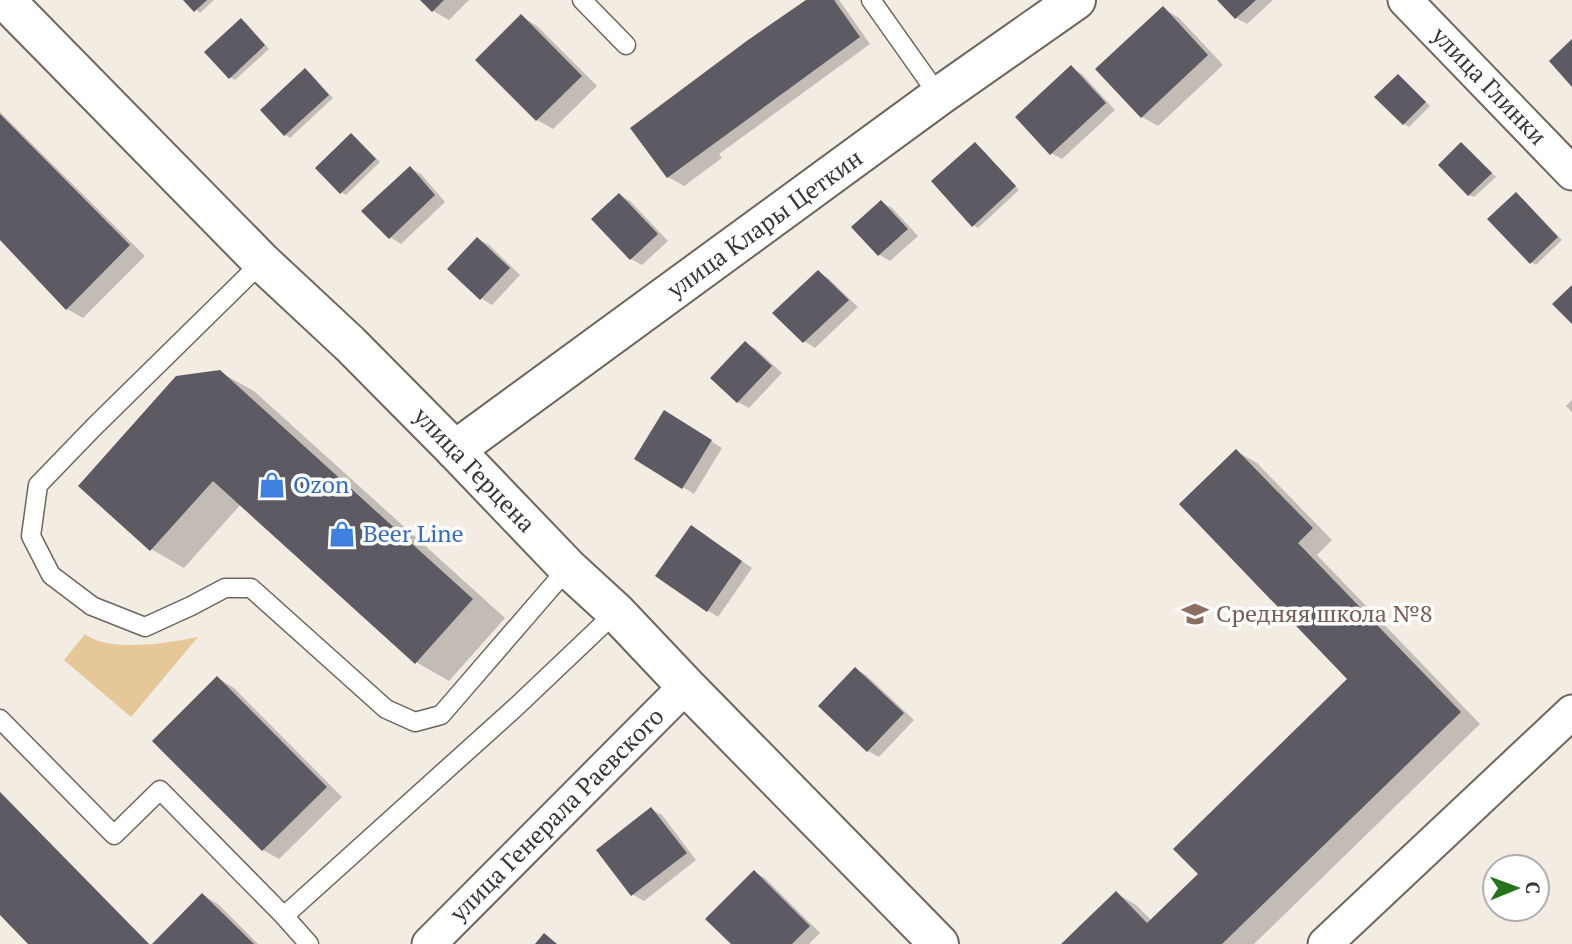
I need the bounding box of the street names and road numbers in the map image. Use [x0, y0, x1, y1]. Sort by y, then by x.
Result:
street label: улица Глинки [1424, 19, 1554, 151]
street label: улица Клары Цеткин [660, 142, 868, 305]
street label: улица Герцена [406, 399, 543, 539]
street label: улица Генерала Раевского [442, 700, 670, 929]

